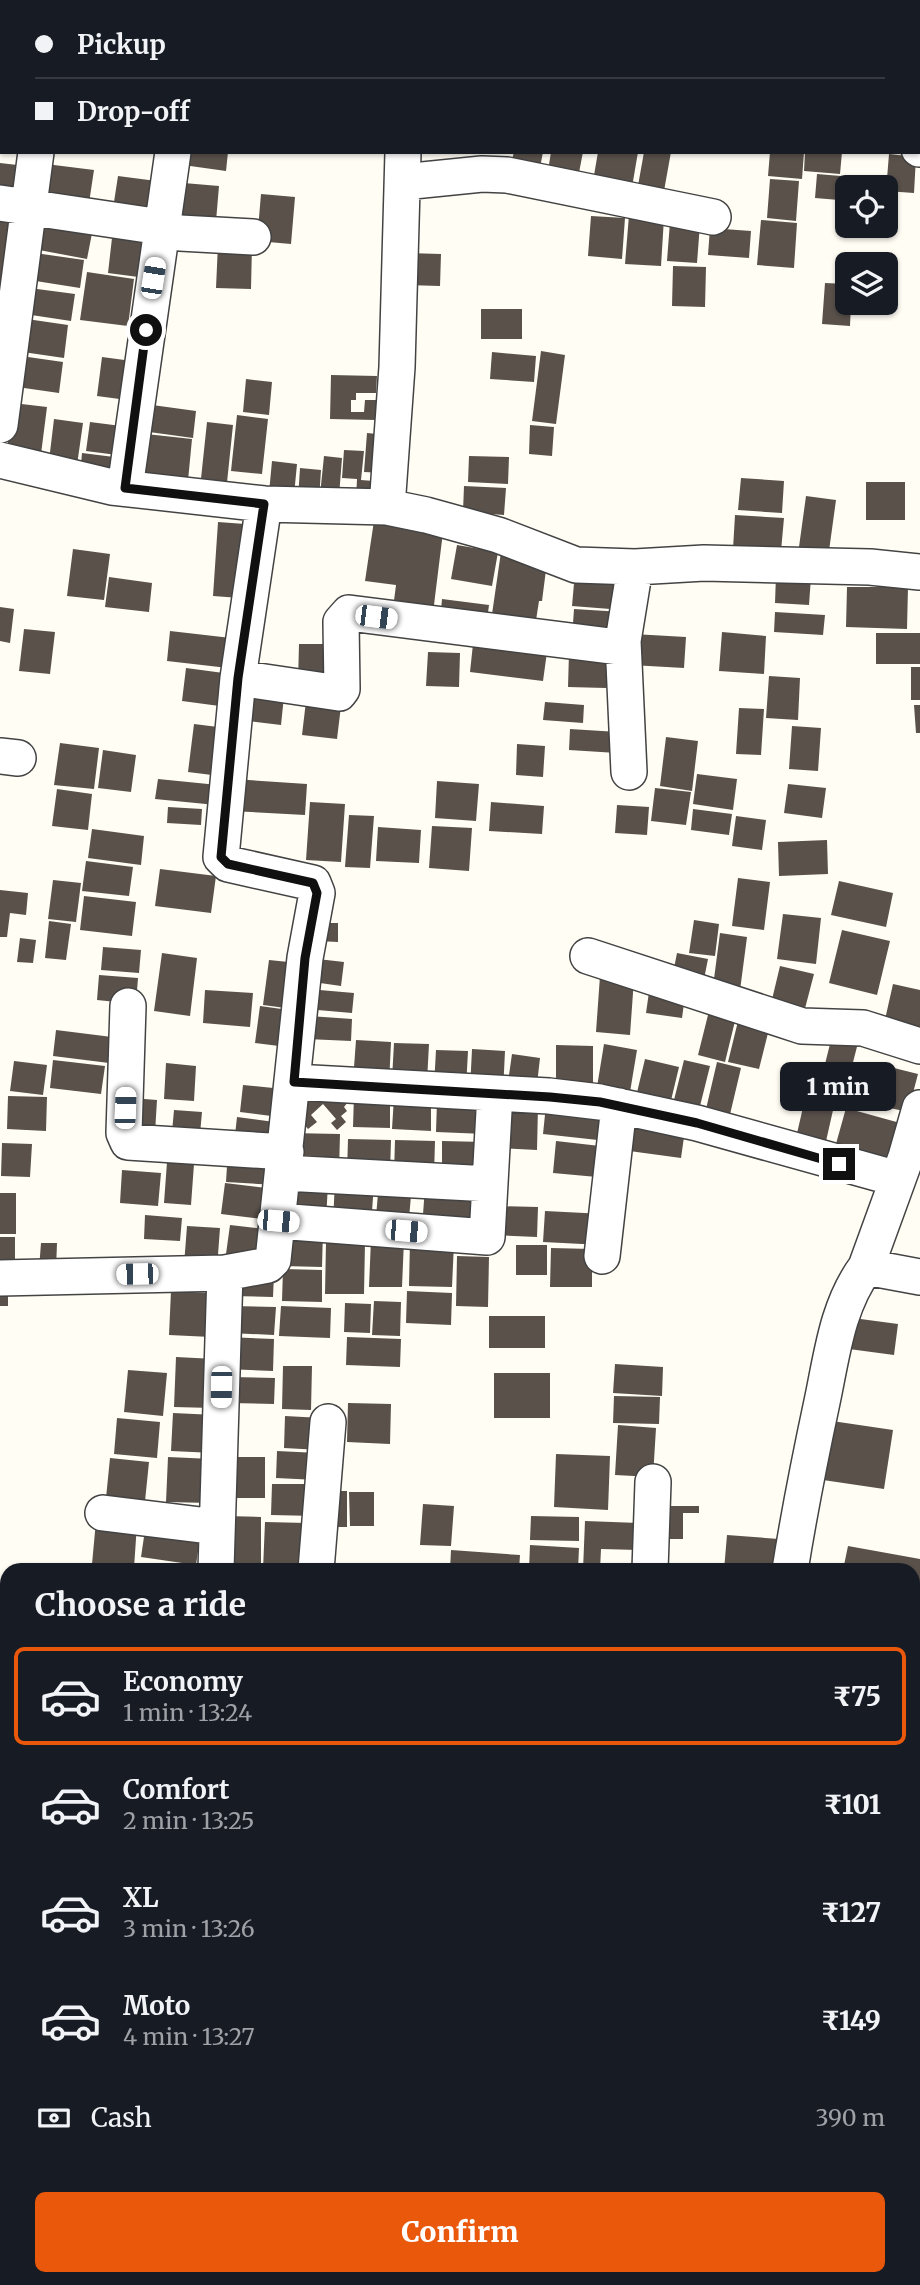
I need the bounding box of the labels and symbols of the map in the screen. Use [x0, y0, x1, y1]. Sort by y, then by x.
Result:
car [140, 256, 167, 300]
route start [130, 314, 162, 346]
car [354, 604, 399, 630]
callout: 1 min [781, 1062, 897, 1112]
car [114, 1087, 137, 1129]
route end [823, 1148, 855, 1180]
car [257, 1209, 300, 1233]
car [385, 1219, 428, 1243]
car [116, 1263, 159, 1285]
car [211, 1366, 232, 1408]

